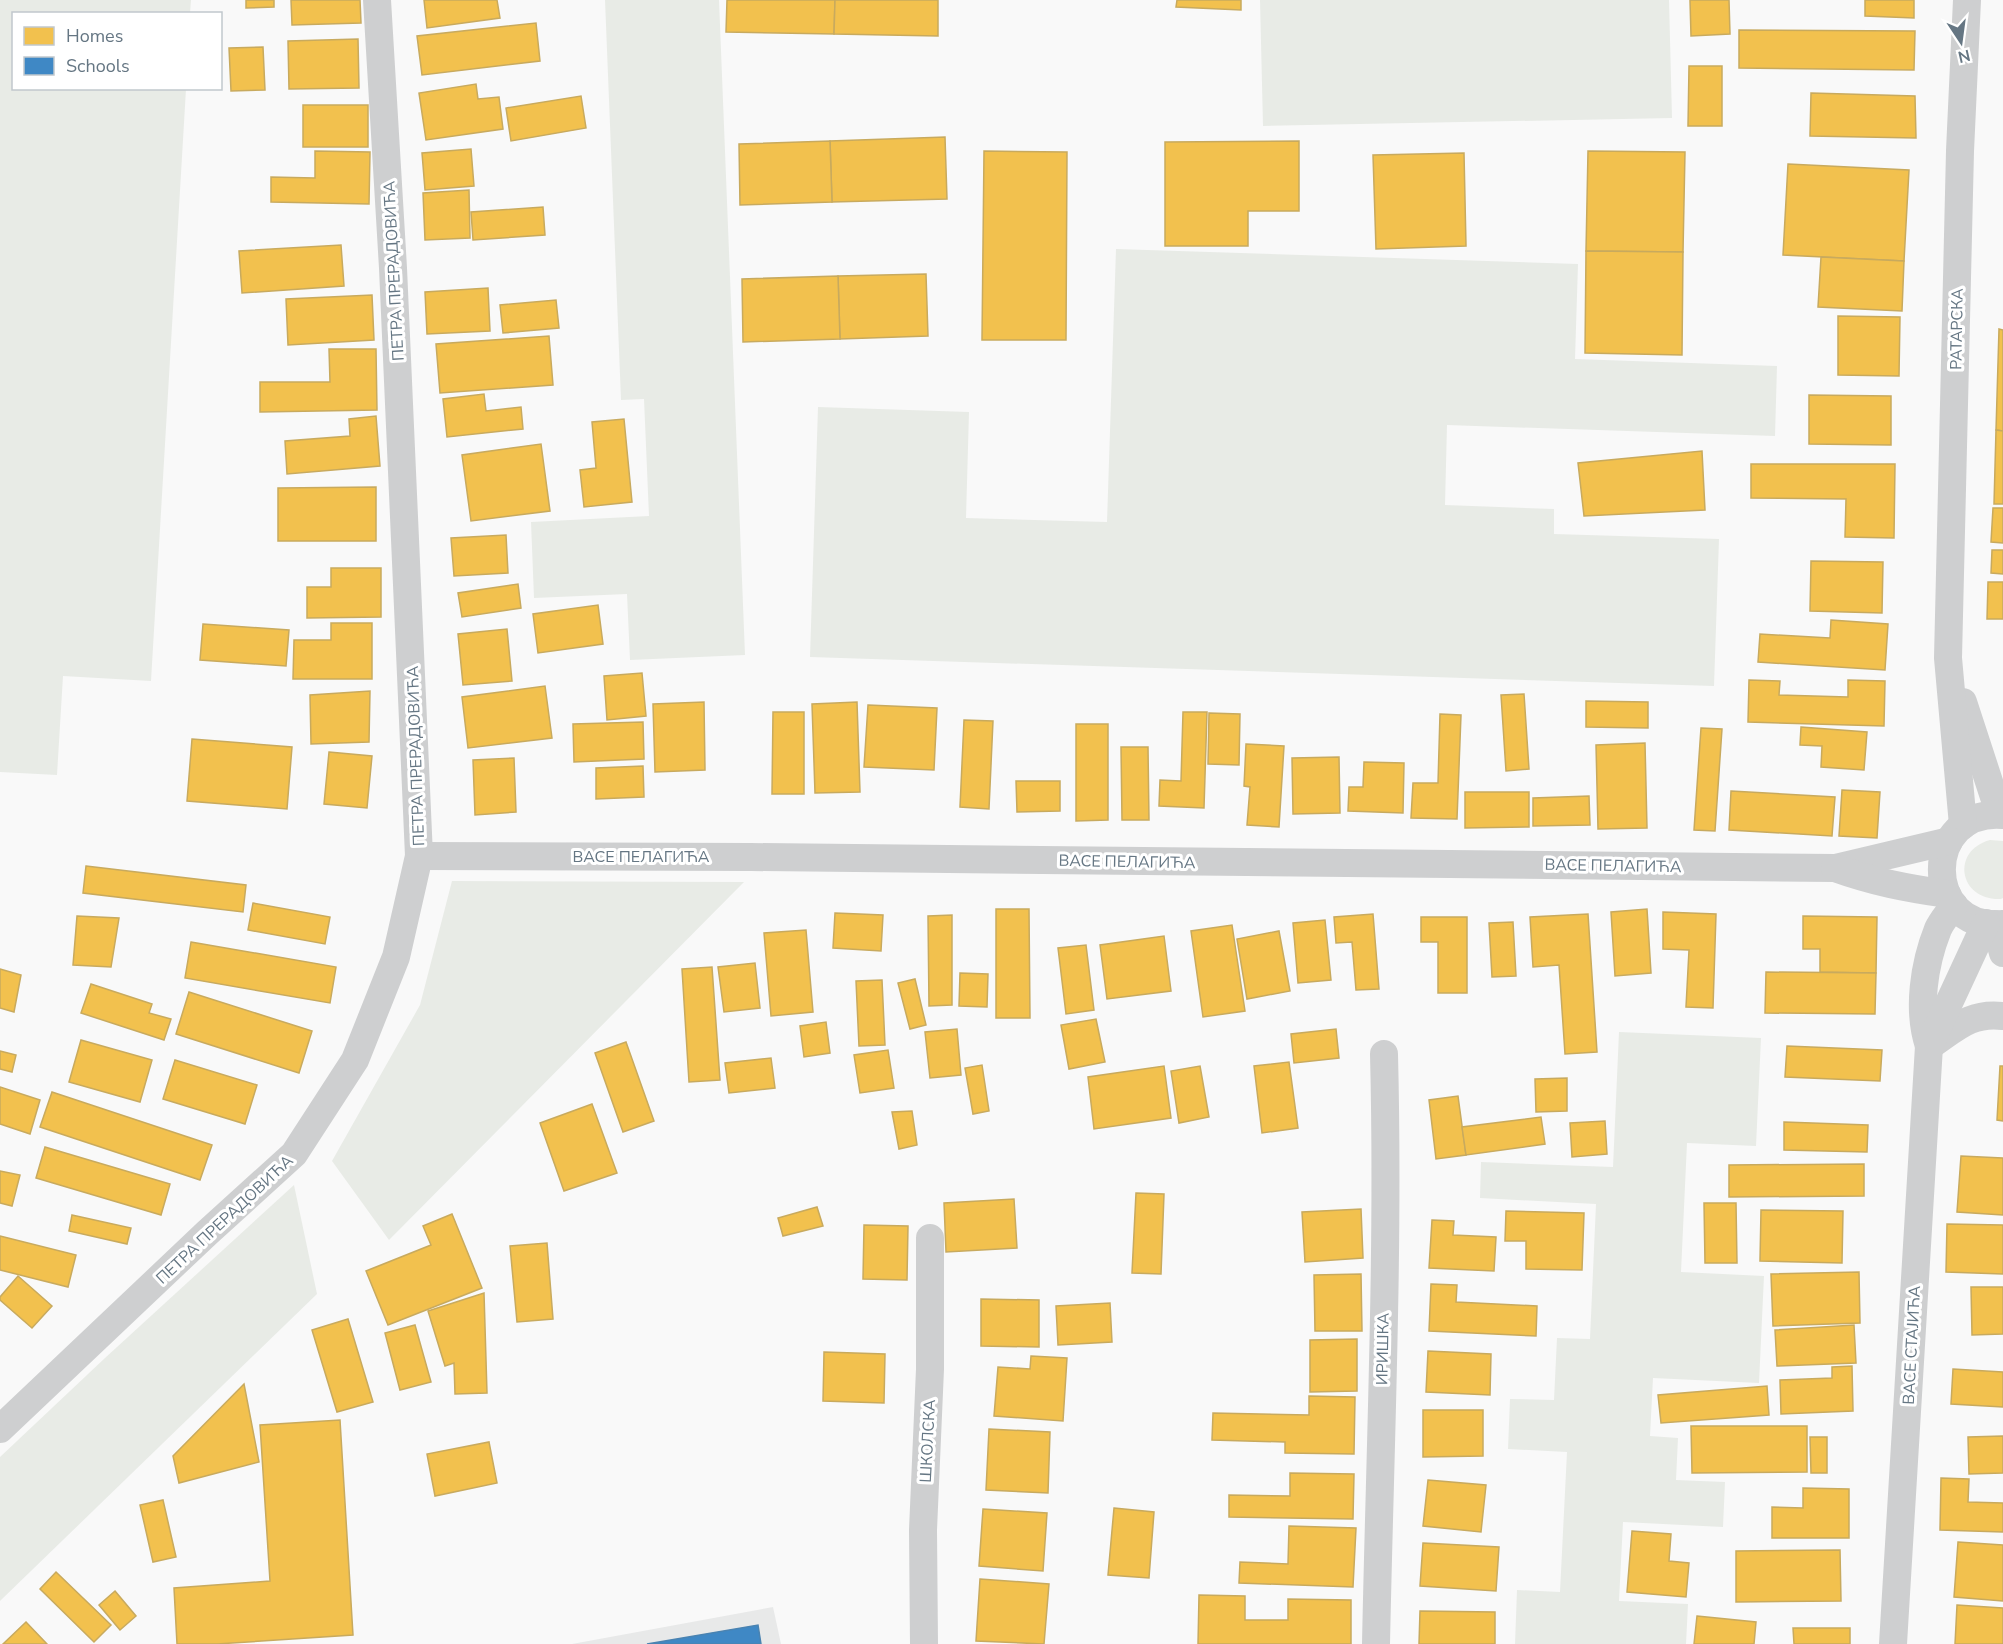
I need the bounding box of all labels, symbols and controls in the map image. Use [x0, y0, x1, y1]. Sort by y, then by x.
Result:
legend [12, 12, 222, 90]
north arrow [1931, 12, 1991, 72]
text: Homes [66, 24, 123, 48]
text: N [1956, 44, 1972, 68]
text: Schools [66, 54, 130, 78]
street label: ПЕТРА ПРЕРАДОВИЋА [378, 180, 410, 362]
street label: РАТАРСКА [1945, 288, 1969, 370]
street label: ПЕТРА ПРЕРАДОВИЋА [402, 665, 430, 846]
street label: ВАСЕ ПЕЛАГИЋА [573, 846, 710, 868]
street label: ВАСЕ ПЕЛАГИЋА [1058, 850, 1196, 874]
street label: ВАСЕ ПЕЛАГИЋА [1544, 854, 1682, 878]
street label: ПЕТРА ПРЕРАДОВИЋА [151, 1150, 298, 1289]
street label: ВАСЕ СТАЈИЋА [1898, 1285, 1926, 1405]
street label: ИРИШКА [1371, 1312, 1395, 1385]
street label: ШКОЛСКА [915, 1398, 941, 1483]

